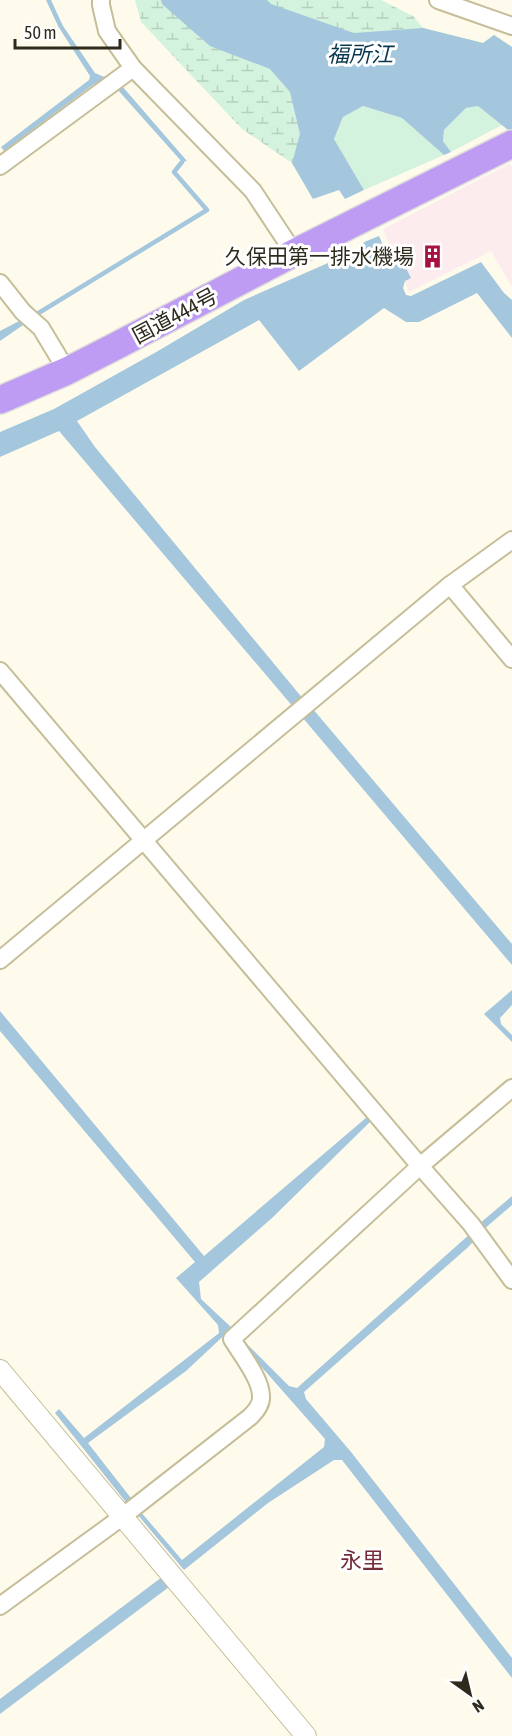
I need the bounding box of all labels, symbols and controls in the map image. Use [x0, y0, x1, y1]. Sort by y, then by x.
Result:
scale bar [15, 12, 120, 50]
text: 50 m [24, 22, 56, 43]
water label: 福所江 [327, 41, 395, 67]
place label: 久保田第一排水機場 [225, 244, 414, 268]
building icon: 久保田第一排水機場 [419, 244, 445, 270]
street label: 国道444号 [128, 283, 221, 347]
district label: 永里 [340, 1547, 384, 1573]
north arrow [440, 1664, 500, 1724]
text: N [469, 1696, 487, 1717]

